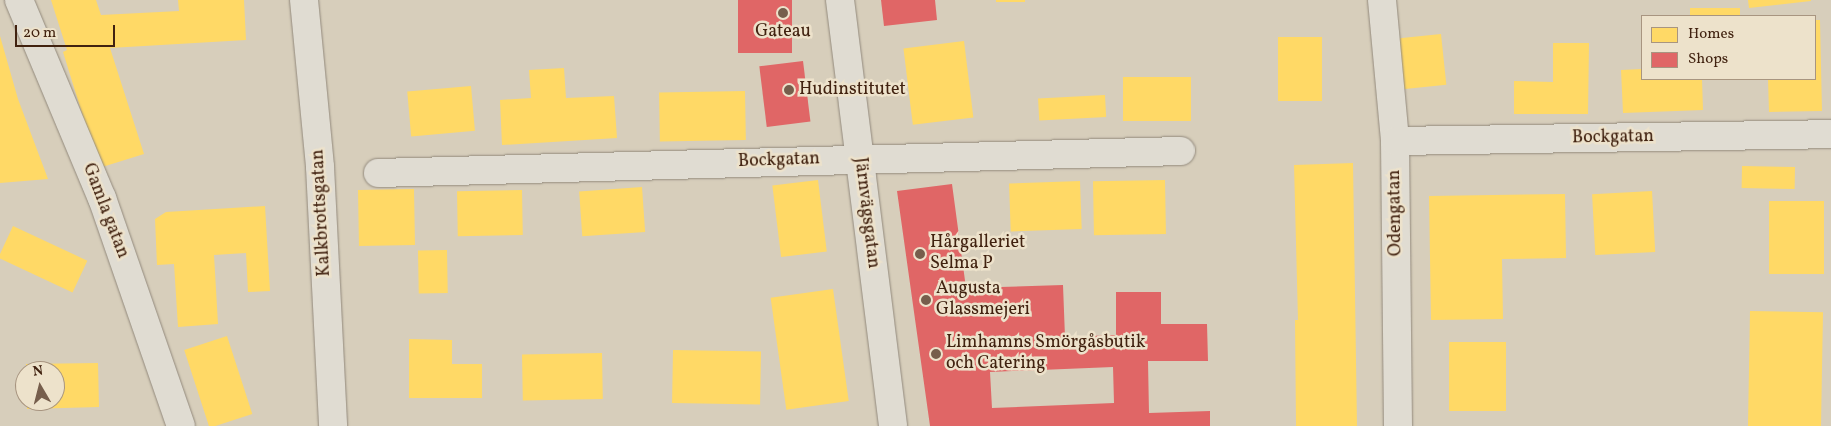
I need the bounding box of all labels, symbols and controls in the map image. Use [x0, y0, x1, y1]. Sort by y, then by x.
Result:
marker: Gateau [777, 7, 789, 19]
scale bar [18, 15, 118, 47]
legend [1641, 15, 1816, 80]
place label: Gateau [755, 21, 811, 43]
text: 20 m [23, 23, 56, 44]
text: Homes [1688, 24, 1734, 45]
text: Shops [1688, 49, 1728, 70]
place label: Hudinstitutet [799, 79, 906, 101]
marker: Hudinstitutet [783, 84, 795, 96]
street label: Bockgatan [1572, 126, 1654, 150]
street label: Kalkbrottsgatan [308, 149, 336, 277]
street label: Bockgatan [738, 149, 820, 173]
street label: Järnvägsgatan [848, 156, 884, 270]
street label: Gamla gatan [77, 160, 133, 262]
street label: Odengatan [1384, 170, 1408, 256]
place label: Hårgalleriet Selma P [930, 233, 1025, 276]
marker: Hårgalleriet Selma P [914, 248, 926, 260]
place label: Augusta Glassmejeri [936, 279, 1030, 322]
marker: Augusta Glassmejeri [920, 294, 932, 306]
place label: Limhamns Smörgåsbutik och Catering [946, 333, 1145, 376]
marker: Limhamns Smörgåsbutik och Catering [930, 348, 942, 360]
north arrow [15, 361, 65, 411]
text: N [32, 362, 44, 382]

